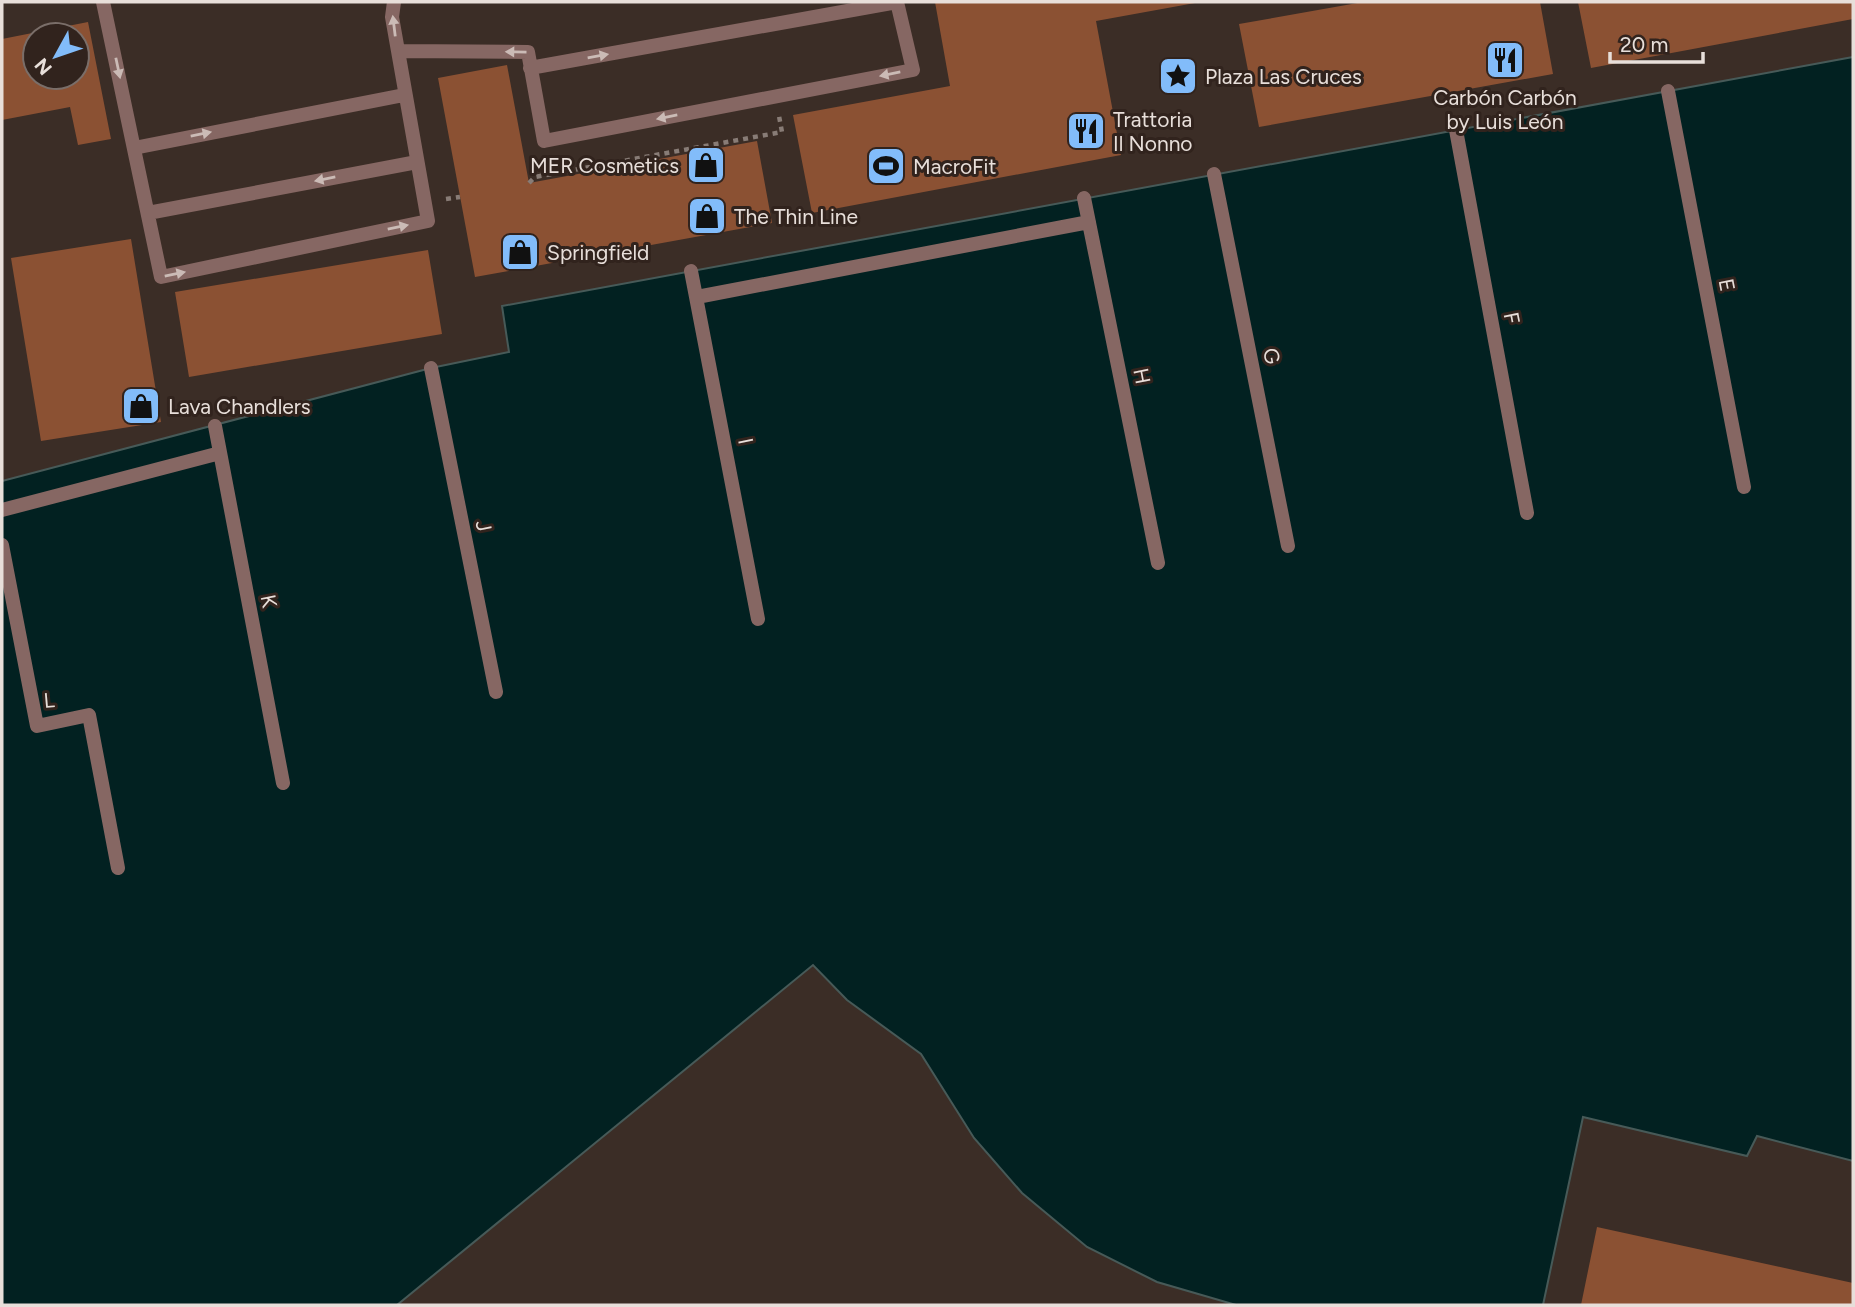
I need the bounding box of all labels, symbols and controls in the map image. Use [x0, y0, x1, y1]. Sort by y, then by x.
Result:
one-way arrow [389, 15, 400, 37]
north arrow [21, 21, 91, 91]
scale bar [1610, 21, 1703, 65]
text: 20 m [1620, 32, 1668, 57]
restaurant icon: Carbón Carbón by Luis León [1484, 39, 1526, 81]
one-way arrow [504, 47, 526, 58]
one-way arrow [587, 50, 609, 61]
text: N [30, 54, 57, 80]
place icon: Plaza Las Cruces [1157, 55, 1199, 97]
one-way arrow [112, 57, 123, 79]
place label: Plaza Las Cruces [1205, 64, 1362, 89]
one-way arrow [879, 69, 901, 80]
place label: Carbón Carbón by Luis León [1433, 85, 1577, 134]
place label: Trattoria Il Nonno [1113, 107, 1193, 156]
restaurant icon: Trattoria Il Nonno [1065, 110, 1107, 152]
one-way arrow [656, 112, 678, 123]
one-way arrow [190, 129, 212, 140]
shop icon: MER Cosmetics [685, 144, 727, 186]
sports icon: MacroFit [865, 145, 907, 187]
place label: MER Cosmetics [530, 153, 679, 178]
place label: MacroFit [913, 154, 996, 179]
one-way arrow [314, 174, 336, 185]
shop icon: The Thin Line [686, 195, 728, 237]
place label: The Thin Line [734, 204, 858, 229]
one-way arrow [387, 221, 409, 232]
shop icon: Springfield [499, 231, 541, 273]
place label: Springfield [547, 240, 649, 265]
one-way arrow [164, 269, 186, 280]
street label: E [1714, 277, 1740, 293]
street label: F [1499, 310, 1525, 326]
street label: G [1258, 346, 1286, 366]
street label: H [1128, 366, 1156, 386]
shop icon: Lava Chandlers [120, 385, 162, 427]
place label: Lava Chandlers [168, 394, 311, 419]
street label: I [733, 436, 759, 446]
street label: J [471, 518, 497, 534]
street label: K [256, 592, 283, 610]
street label: L [42, 687, 56, 713]

